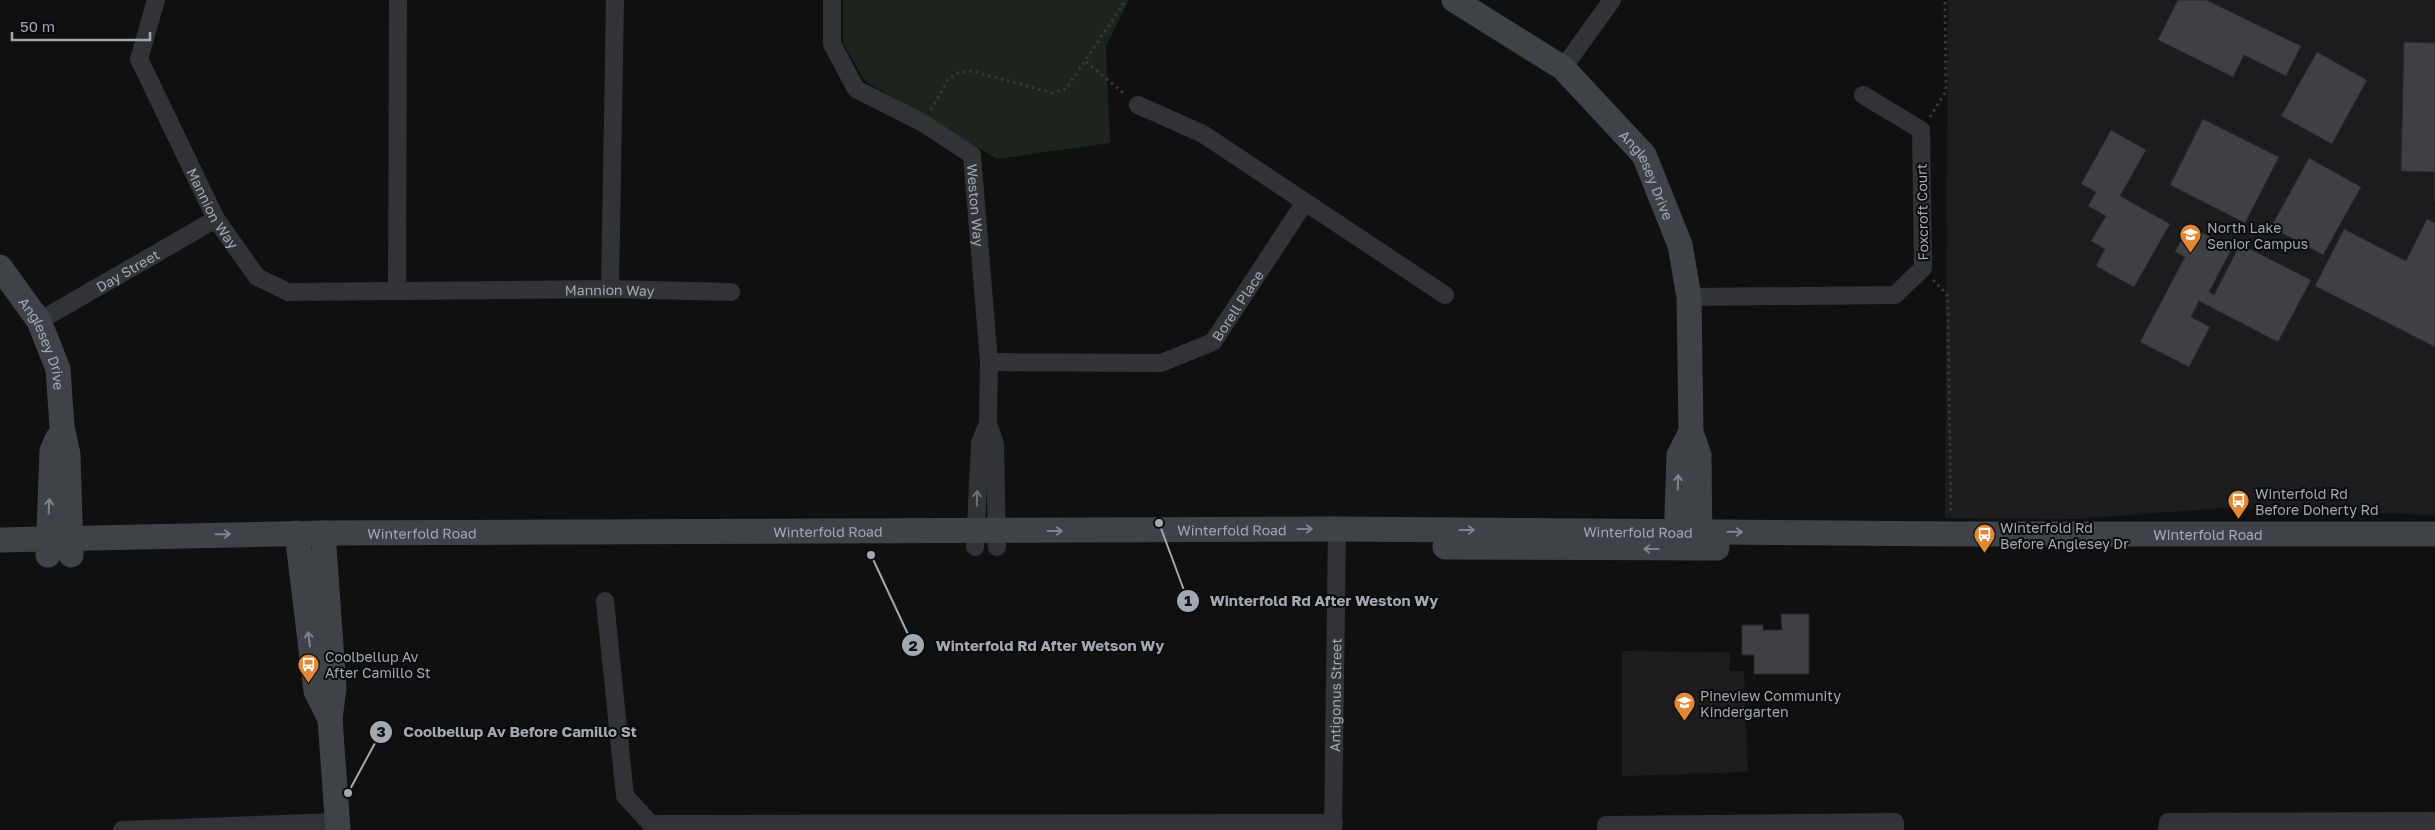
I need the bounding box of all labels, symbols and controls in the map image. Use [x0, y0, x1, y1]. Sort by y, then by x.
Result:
scale bar [12, 10, 150, 42]
text: 50 m [20, 17, 55, 35]
street label: Anglesey Drive [1616, 126, 1677, 222]
street label: Weston Way [964, 163, 988, 247]
street label: Foxcroft Court [1913, 163, 1931, 261]
street label: Mannion Way [184, 165, 243, 252]
place label: North Lake Senior Campus [2207, 219, 2308, 252]
school or university icon: North Lake Senior Campus [2179, 223, 2203, 254]
street label: Day Street [93, 245, 162, 295]
street label: Borell Place [1208, 267, 1266, 344]
street label: Mannion Way [565, 280, 655, 299]
street label: Anglesey Drive [16, 293, 68, 391]
one-way arrow [1673, 475, 1683, 491]
place label: Winterfold Rd Before Doherty Rd [2255, 485, 2379, 518]
bus stop icon: Winterfold Rd Before Doherty Rd [2227, 489, 2251, 520]
one-way arrow [972, 490, 981, 506]
one-way arrow [45, 498, 54, 514]
place label: Winterfold Rd Before Anglesey Dr [2000, 519, 2129, 552]
street label: Winterfold Road [1177, 521, 1287, 538]
street label: Winterfold Road [773, 522, 883, 540]
street label: Winterfold Road [1583, 523, 1693, 540]
bus stop icon: Winterfold Rd Before Anglesey Dr [1972, 523, 1996, 554]
street label: Winterfold Road [367, 524, 477, 541]
one-way arrow [1296, 524, 1312, 534]
one-way arrow [1458, 525, 1475, 535]
one-way arrow [1046, 526, 1062, 536]
street label: Winterfold Road [2153, 526, 2263, 543]
one-way arrow [1726, 527, 1742, 537]
one-way arrow [215, 530, 231, 539]
one-way arrow [1644, 544, 1660, 553]
callout: Winterfold Rd After Weston Wy [1175, 586, 1449, 616]
text: 1 [1184, 591, 1192, 609]
text: Winterfold Rd After Weston Wy [1210, 591, 1438, 609]
callout: Winterfold Rd After Wetson Wy [900, 630, 1174, 660]
one-way arrow [304, 631, 314, 647]
text: 2 [908, 636, 918, 654]
text: Winterfold Rd After Wetson Wy [936, 636, 1164, 654]
street label: Antigonus Street [1326, 638, 1344, 752]
place label: Coolbellup Av After Camillo St [325, 648, 431, 681]
bus stop icon: Coolbellup Av After Camillo St [297, 652, 321, 683]
place label: Pineview Community Kindergarten [1700, 687, 1841, 720]
school or university icon: Pineview Community Kindergarten [1672, 691, 1696, 722]
callout: Coolbellup Av Before Camillo St [368, 717, 647, 747]
text: 3 [376, 722, 386, 740]
text: Coolbellup Av Before Camillo St [403, 722, 637, 740]

